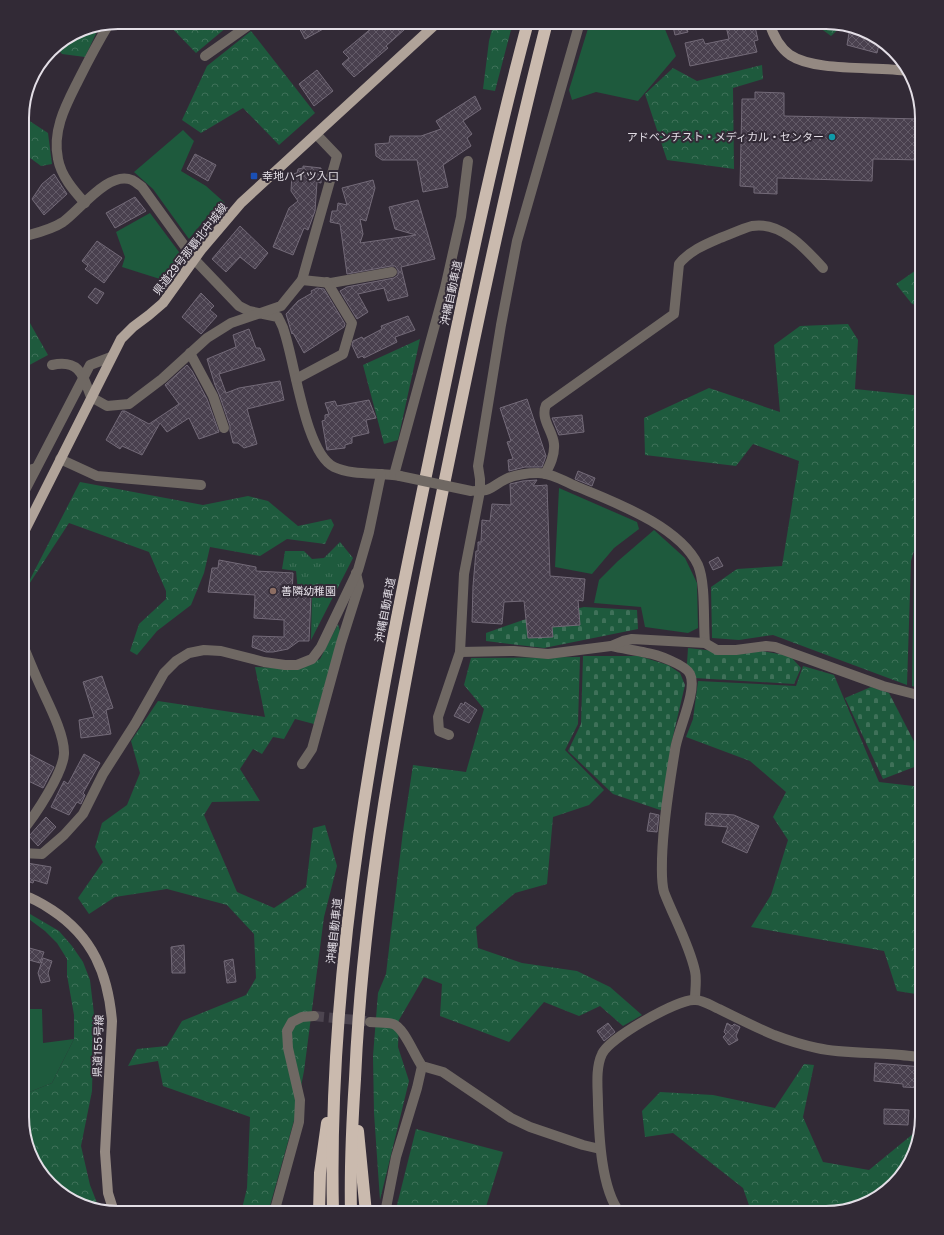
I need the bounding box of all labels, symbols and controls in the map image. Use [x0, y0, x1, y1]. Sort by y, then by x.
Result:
place label: アドベンチスト・メディカル・センター [627, 131, 824, 143]
marker: アドベンチスト・メディカル・センター [827, 132, 837, 142]
place label: 幸地ハイツ入口 [262, 170, 339, 182]
marker: 幸地ハイツ入口 [249, 171, 259, 181]
street label: 県道29号那覇北中城線 [151, 201, 229, 297]
street label: 沖縄自動車道 [438, 259, 464, 327]
street label: 沖縄自動車道 [373, 576, 397, 644]
place label: 善隣幼稚園 [281, 585, 336, 597]
marker: 善隣幼稚園 [268, 586, 278, 596]
street label: 沖縄自動車道 [325, 898, 343, 964]
street label: 県道155号線 [91, 1015, 105, 1077]

